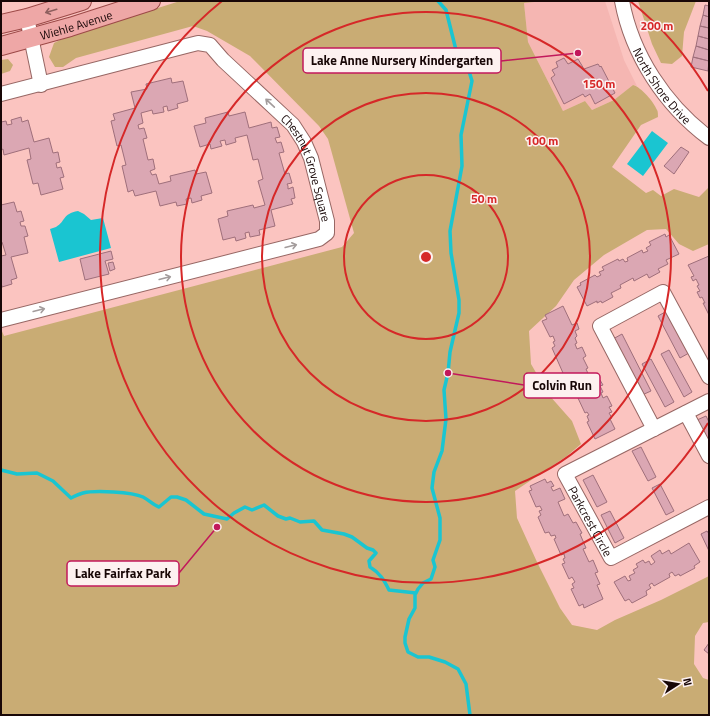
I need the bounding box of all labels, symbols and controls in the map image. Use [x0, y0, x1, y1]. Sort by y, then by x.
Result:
street label: Wiehle Avenue [38, 5, 115, 44]
one-way arrow [45, 8, 58, 15]
text: 200 m [641, 16, 673, 35]
street label: North Shore Drive [628, 44, 696, 128]
callout: Lake Anne Nursery Kindergarten [303, 48, 501, 73]
text: Lake Anne Nursery Kindergarten [311, 50, 493, 70]
text: 150 m [583, 74, 615, 93]
one-way arrow [265, 99, 275, 108]
street label: Chestnut Grove Square [277, 109, 336, 224]
text: 100 m [526, 131, 558, 150]
text: 50 m [471, 189, 497, 208]
one-way arrow [284, 242, 297, 249]
centre of rings [419, 250, 433, 264]
one-way arrow [158, 274, 171, 281]
one-way arrow [32, 306, 45, 314]
callout: Colvin Run [524, 373, 600, 398]
text: Colvin Run [532, 375, 592, 395]
street label: Parkcrest Circle [564, 482, 618, 560]
callout: Lake Fairfax Park [67, 561, 179, 586]
text: Lake Fairfax Park [75, 563, 172, 583]
north arrow [658, 664, 698, 704]
text: N [679, 677, 696, 687]

